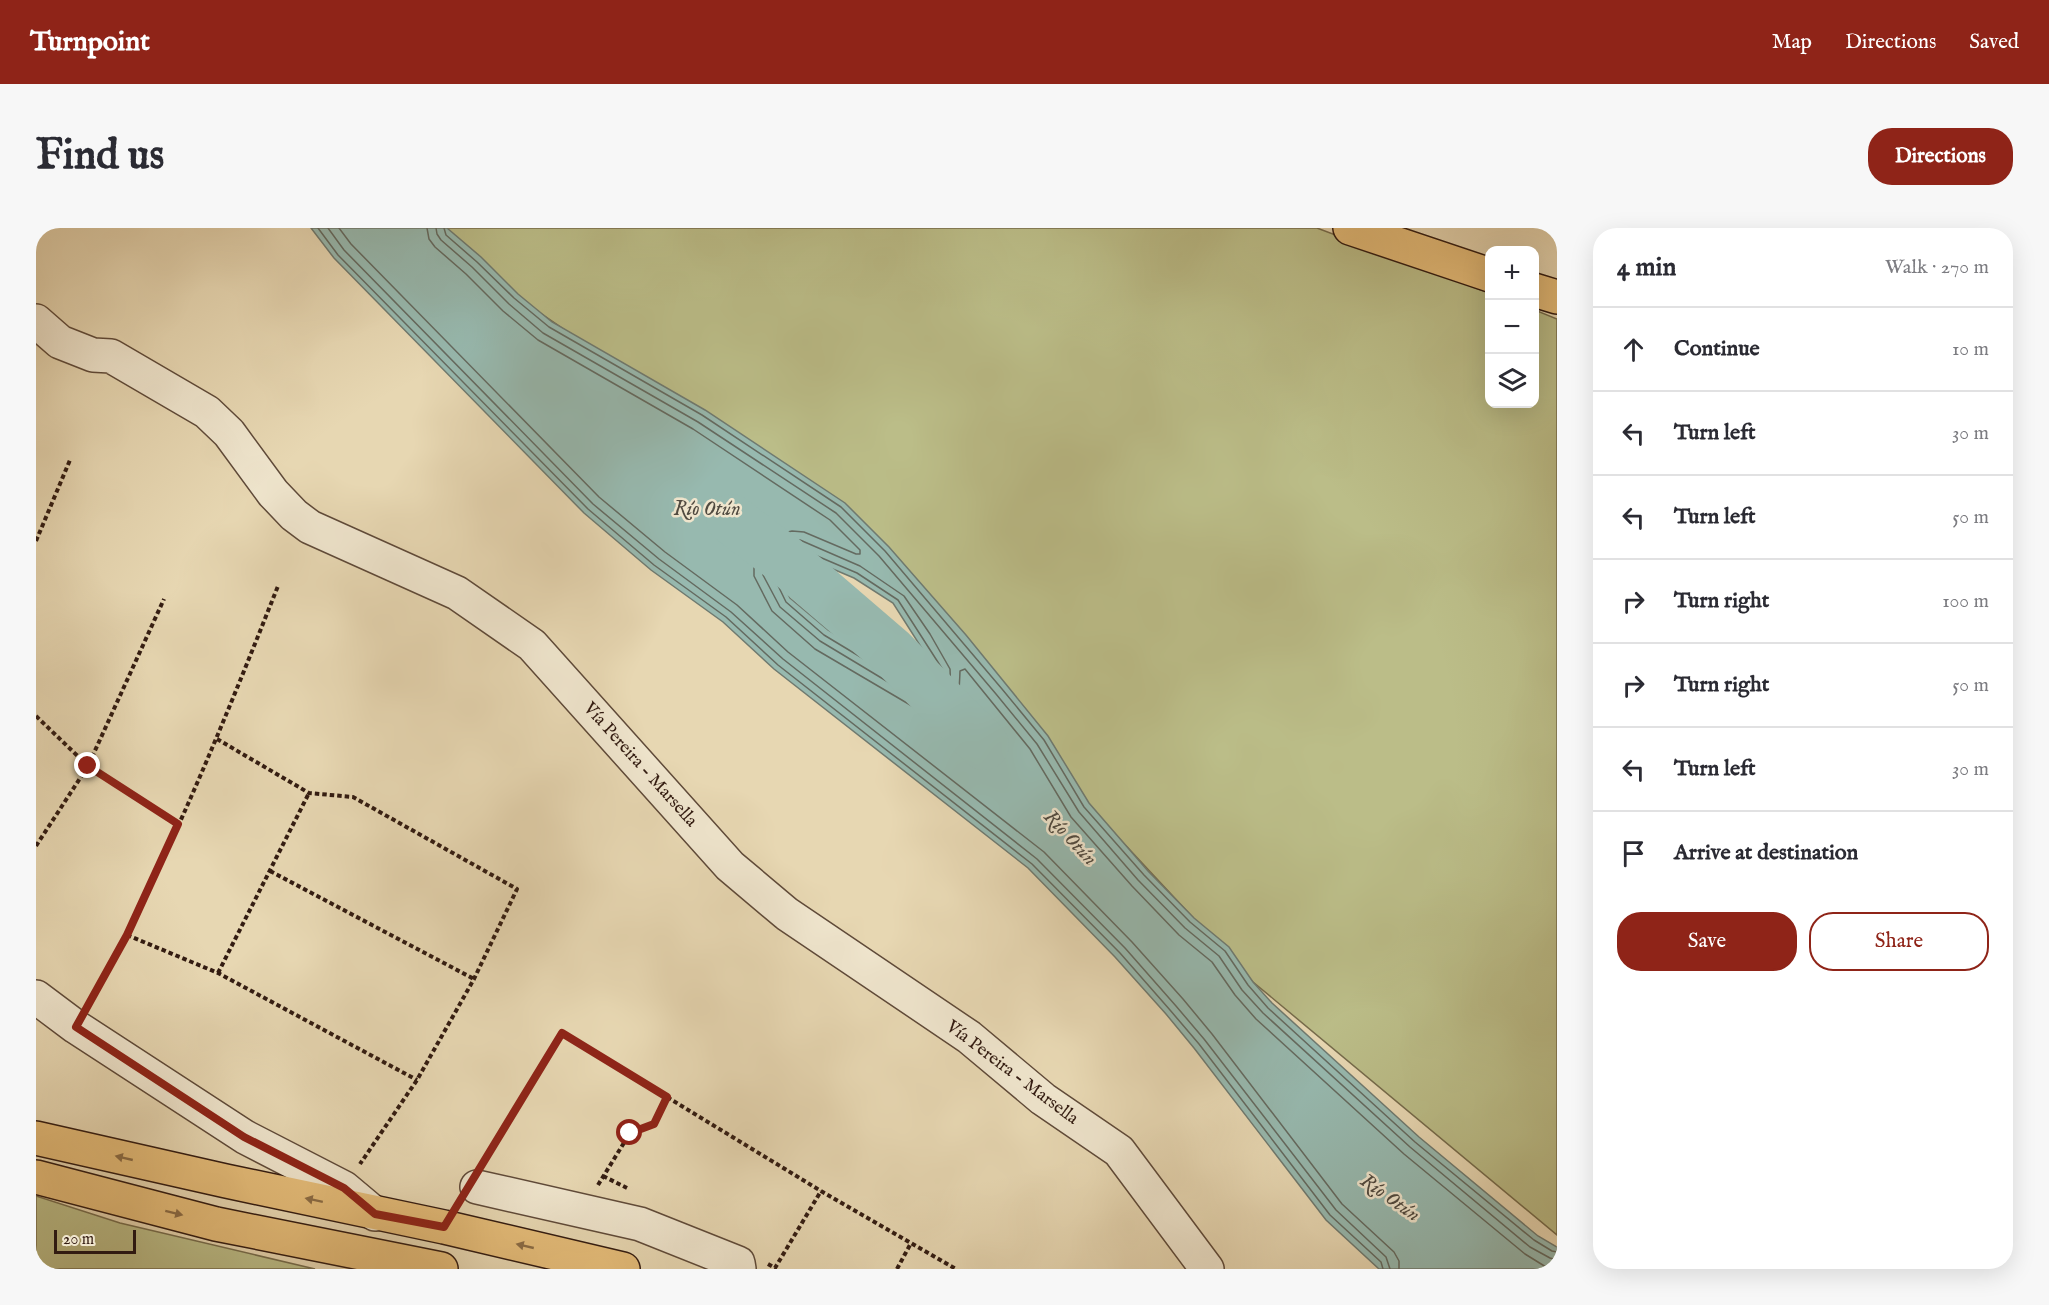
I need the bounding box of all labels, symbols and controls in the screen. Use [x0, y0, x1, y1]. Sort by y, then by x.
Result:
text: Turnpoint [30, 25, 150, 60]
text: Map [1772, 29, 1812, 56]
text: Directions [1845, 29, 1936, 56]
text: Saved [1969, 29, 2019, 56]
button: Directions [1868, 128, 2013, 185]
text: Find us [36, 130, 164, 183]
map controls [1485, 246, 1539, 408]
button: + [1485, 246, 1539, 300]
text: 4 min [1617, 251, 1676, 284]
text: Walk · 270 m [1885, 255, 1989, 280]
button: − [1485, 300, 1539, 354]
icon: ahead [1617, 333, 1650, 366]
text: Continue [1674, 335, 1760, 363]
text: 10 m [1952, 337, 1989, 362]
button: layers [1485, 354, 1539, 408]
icon: left [1617, 417, 1650, 450]
text: Turn left [1674, 419, 1756, 447]
text: 30 m [1952, 421, 1989, 446]
water label: Río Otún [673, 497, 741, 522]
icon: left [1617, 501, 1650, 534]
text: Turn left [1674, 503, 1756, 531]
text: 50 m [1952, 505, 1989, 530]
icon: right [1617, 585, 1650, 618]
text: Turn right [1674, 587, 1769, 615]
text: 100 m [1942, 589, 1989, 614]
icon: right [1617, 669, 1650, 702]
text: Turn right [1674, 671, 1769, 699]
text: 50 m [1952, 673, 1989, 698]
street label: Vía Pereira - Marsella [577, 697, 702, 832]
route end [74, 752, 100, 778]
icon: left [1617, 753, 1650, 786]
text: Turn left [1674, 755, 1756, 783]
text: 30 m [1952, 757, 1989, 782]
water label: Río Otún [1038, 805, 1102, 871]
icon: arrive [1617, 837, 1650, 870]
text: Arrive at destination [1674, 839, 1858, 867]
button: Save [1617, 912, 1797, 971]
button: Share [1809, 912, 1989, 971]
street label: Vía Pereira - Marsella [940, 1015, 1083, 1130]
route start [616, 1119, 642, 1145]
one-way arrow [114, 1153, 133, 1162]
water label: Río Otún [1355, 1168, 1425, 1228]
one-way arrow [305, 1195, 323, 1205]
one-way arrow [165, 1209, 183, 1218]
scale bar [54, 1227, 136, 1254]
text: 20 m [63, 1230, 94, 1250]
one-way arrow [516, 1240, 535, 1250]

